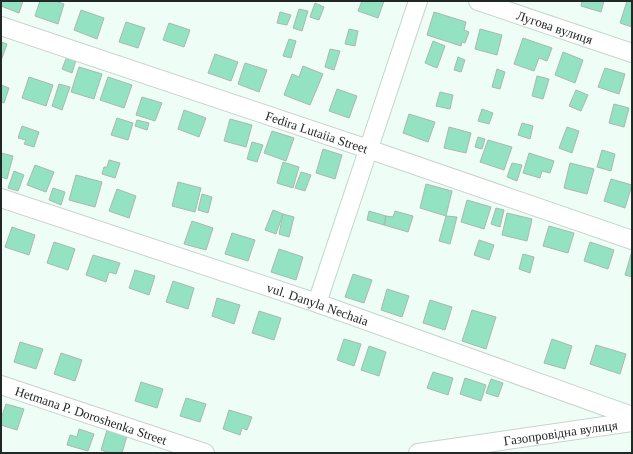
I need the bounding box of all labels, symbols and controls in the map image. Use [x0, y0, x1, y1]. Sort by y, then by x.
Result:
street label: Лугова вулиця [514, 8, 595, 47]
street label: Fedira Lutaiia Street [263, 108, 370, 157]
street label: vul. Danyla Nechaia [265, 280, 371, 329]
street label: Hetmana P. Doroshenka Street [13, 383, 169, 448]
street label: Газопровідна вулиця [503, 417, 619, 449]

